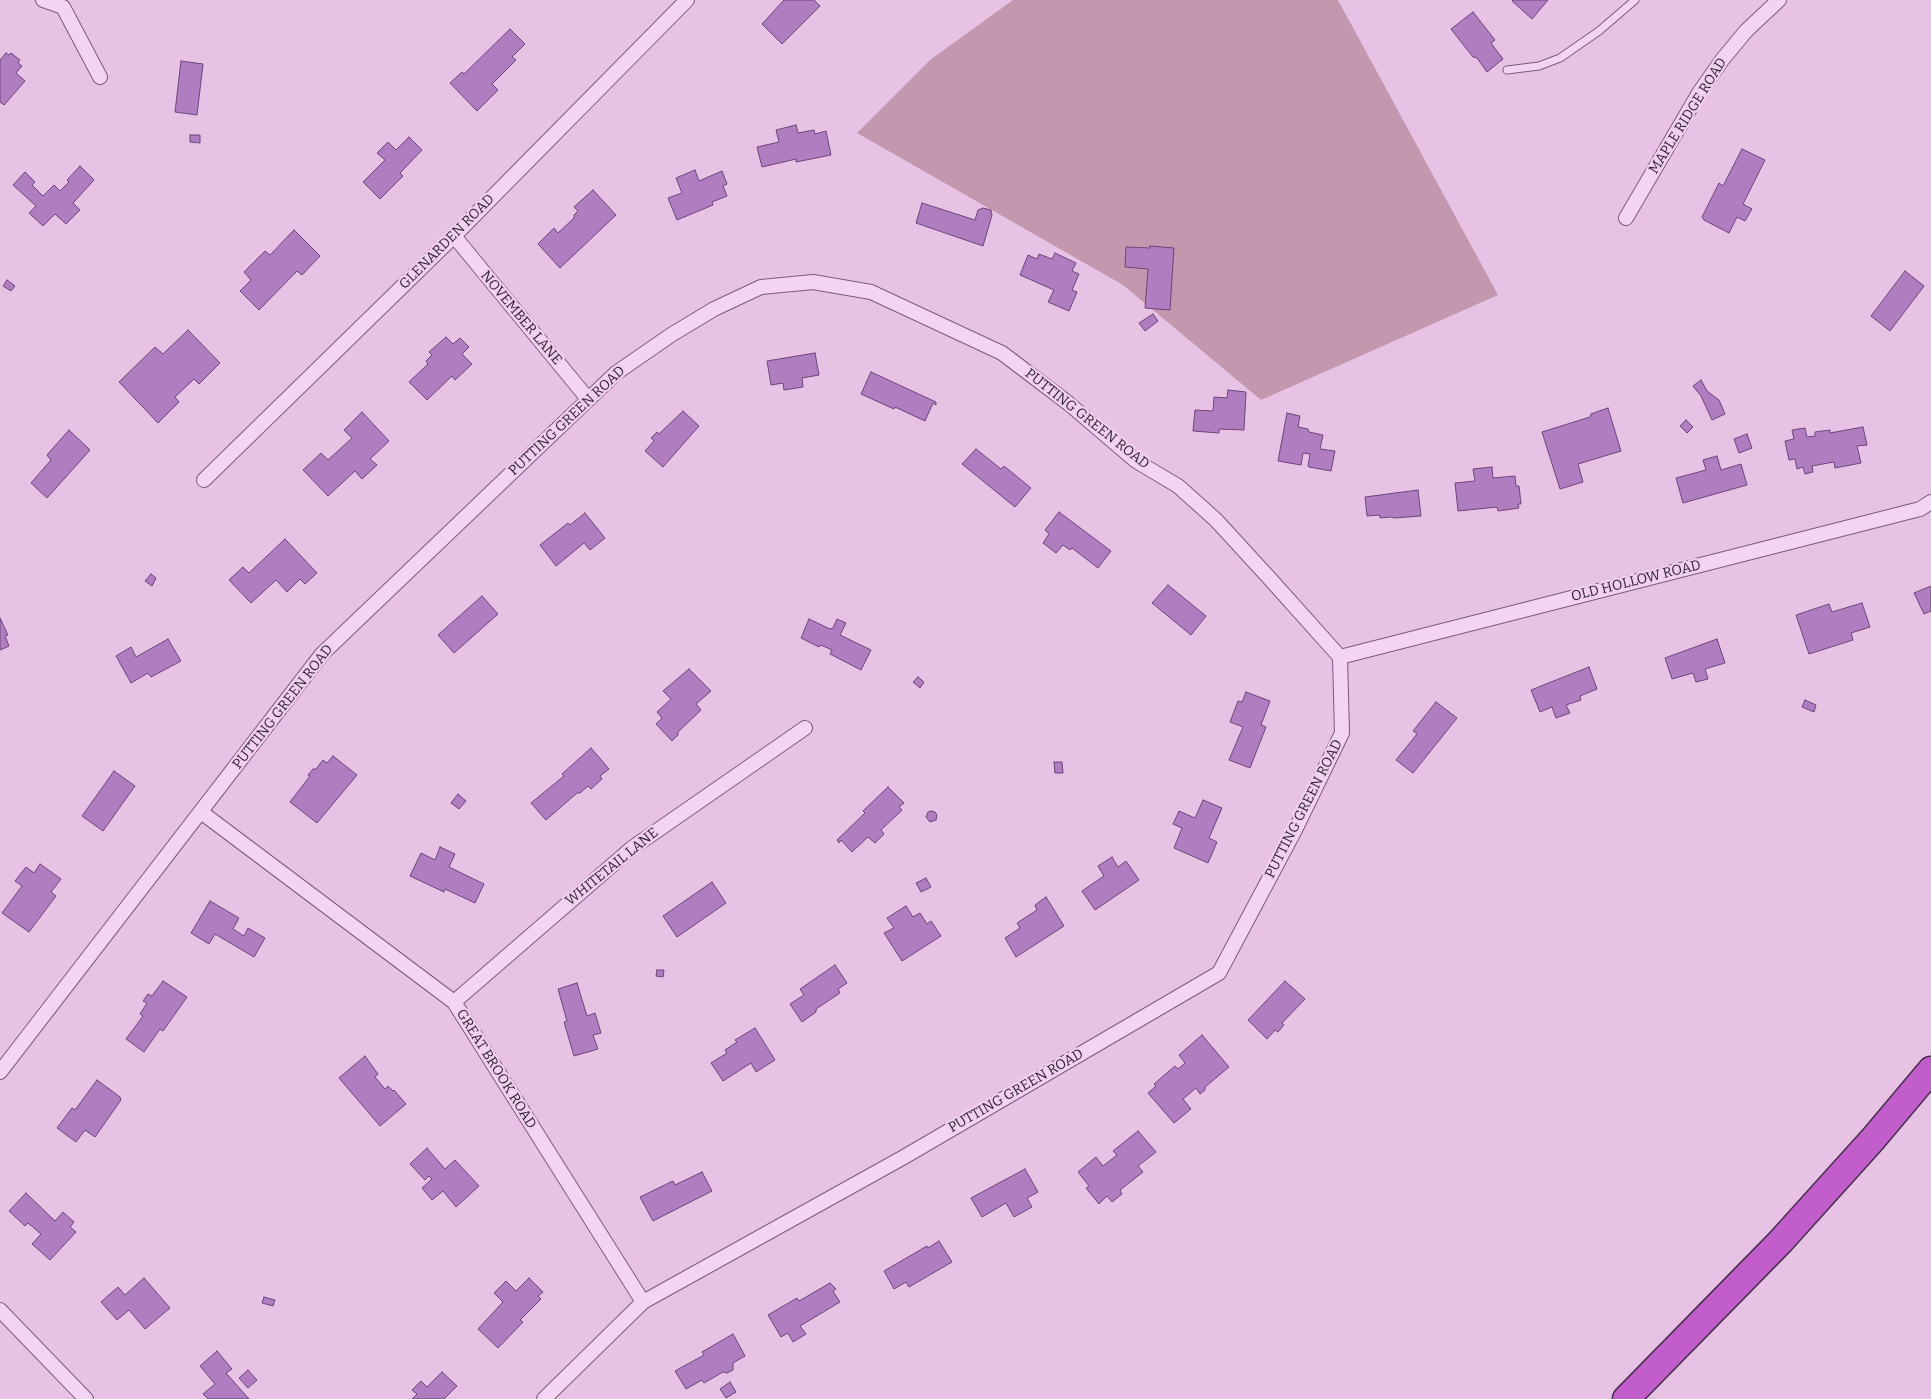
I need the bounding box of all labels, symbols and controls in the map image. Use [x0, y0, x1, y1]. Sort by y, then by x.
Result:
street label: MAPLE RIDGE ROAD [1646, 55, 1730, 177]
street label: GLENARDEN ROAD [396, 191, 498, 293]
street label: NOVEMBER LANE [477, 268, 565, 368]
street label: PUTTING GREEN ROAD [505, 363, 629, 479]
street label: PUTTING GREEN ROAD [1022, 365, 1152, 473]
street label: OLD HOLLOW ROAD [1569, 557, 1703, 605]
street label: PUTTING GREEN ROAD [229, 642, 337, 772]
street label: PUTTING GREEN ROAD [1262, 737, 1346, 881]
street label: WHITETAIL LANE [562, 824, 662, 910]
street label: GREAT BROOK ROAD [452, 1006, 540, 1132]
street label: PUTTING GREEN ROAD [946, 1045, 1086, 1137]

